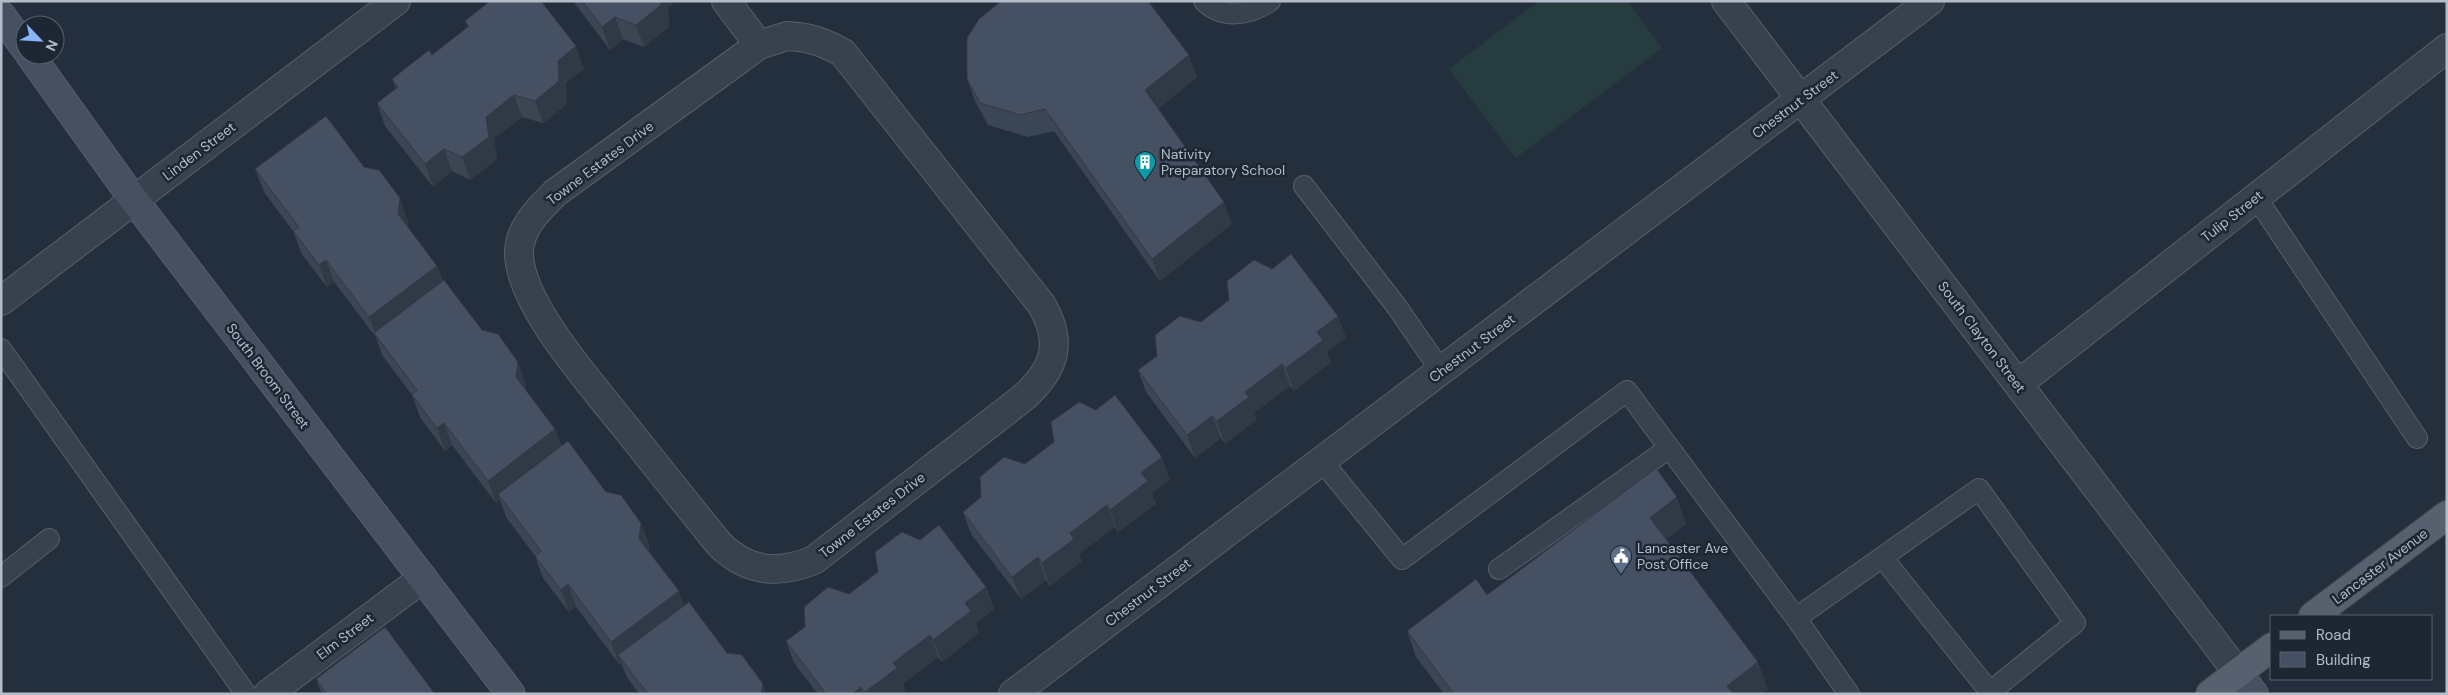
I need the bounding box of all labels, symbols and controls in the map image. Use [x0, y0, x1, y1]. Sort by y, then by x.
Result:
north arrow [15, 15, 65, 65]
text: N [41, 37, 62, 54]
street label: Chestnut Street [1748, 66, 1842, 142]
street label: Towne Estates Drive [543, 117, 657, 209]
street label: Linden Street [159, 118, 239, 184]
place label: Nativity Preparatory School [1161, 145, 1285, 179]
building icon: Nativity Preparatory School [1133, 150, 1157, 181]
street label: Tulip Street [2197, 186, 2267, 246]
street label: South Clayton Street [1934, 278, 2030, 396]
street label: Chestnut Street [1425, 310, 1519, 386]
street label: South Broom Street [222, 320, 314, 432]
street label: Towne Estates Drive [815, 468, 929, 562]
street label: Lancaster Avenue [2329, 524, 2431, 608]
place label: Lancaster Ave Post Office [1637, 539, 1728, 573]
public building icon: Lancaster Ave Post Office [1609, 544, 1633, 575]
street label: Chestnut Street [1101, 554, 1195, 630]
street label: Elm Street [313, 609, 377, 663]
legend [2270, 615, 2433, 680]
text: Road [2316, 625, 2351, 645]
text: Building [2316, 650, 2371, 670]

